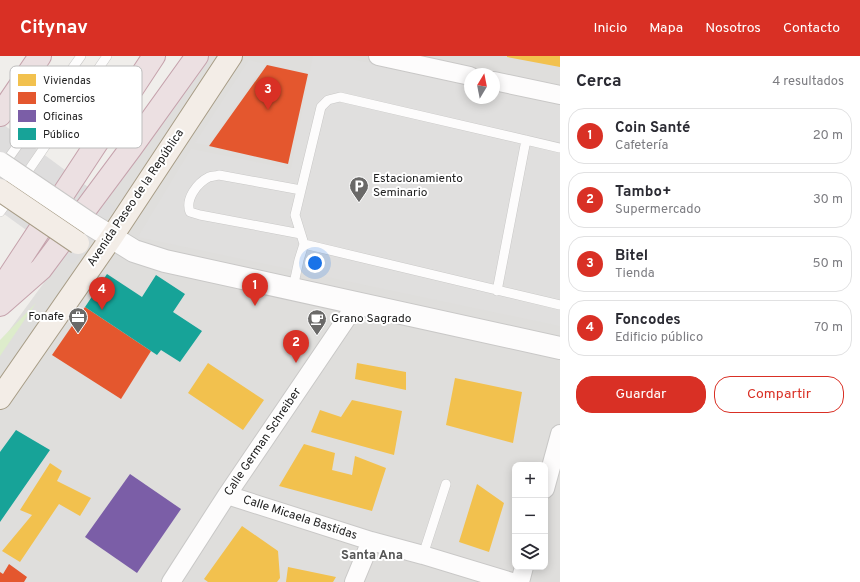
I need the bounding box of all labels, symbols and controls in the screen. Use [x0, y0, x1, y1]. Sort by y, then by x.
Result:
text: Citynav [20, 16, 88, 40]
text: Inicio [594, 20, 627, 37]
text: Mapa [649, 20, 683, 37]
text: Nosotros [705, 20, 761, 37]
text: Contacto [783, 20, 840, 37]
legend [10, 66, 142, 148]
north arrow [464, 68, 500, 104]
text: Cerca [576, 71, 622, 93]
text: Viviendas [43, 74, 91, 88]
text: 4 resultados [772, 74, 844, 90]
pin: 3 [255, 77, 281, 110]
text: Comercios [43, 92, 95, 106]
text: Oficinas [43, 110, 83, 124]
text: Coin Santé [615, 119, 690, 138]
street label: Avenida Paseo de la República [84, 126, 188, 270]
text: Público [43, 128, 80, 142]
text: 1 [587, 128, 593, 144]
text: 20 m [813, 128, 843, 144]
text: Cafetería [615, 138, 668, 154]
place label: Estacionamiento Seminario [373, 171, 463, 201]
parking icon: Estacionamiento Seminario [348, 175, 370, 203]
text: Tambo+ [615, 183, 671, 202]
text: 2 [586, 192, 594, 208]
text: 30 m [813, 192, 843, 208]
text: Supermercado [615, 202, 701, 218]
text: Bitel [615, 247, 648, 266]
your location [305, 253, 325, 273]
text: 3 [586, 256, 594, 272]
text: 50 m [813, 256, 843, 272]
text: Tienda [615, 266, 655, 282]
pin: 1 [242, 273, 268, 306]
pin: 4 [89, 277, 115, 310]
office icon: Fonafe [67, 306, 89, 334]
cafe icon: Grano Sagrado [306, 308, 328, 336]
place label: Fonafe [28, 309, 64, 325]
place label: Grano Sagrado [331, 311, 412, 327]
text: Foncodes [615, 311, 681, 330]
text: 4 [586, 320, 594, 336]
text: 70 m [814, 320, 843, 336]
pin: 2 [283, 330, 309, 363]
text: Edificio público [615, 330, 703, 346]
button: Guardar [576, 376, 706, 413]
button: Compartir [714, 376, 844, 413]
street label: Calle German Schreiber [221, 384, 305, 499]
map controls [512, 462, 548, 570]
button: + [512, 462, 548, 498]
street label: Calle Micaela Bastidas [241, 492, 359, 544]
button: − [512, 498, 548, 534]
button: layers [512, 534, 548, 570]
district label: Santa Ana [341, 548, 403, 564]

